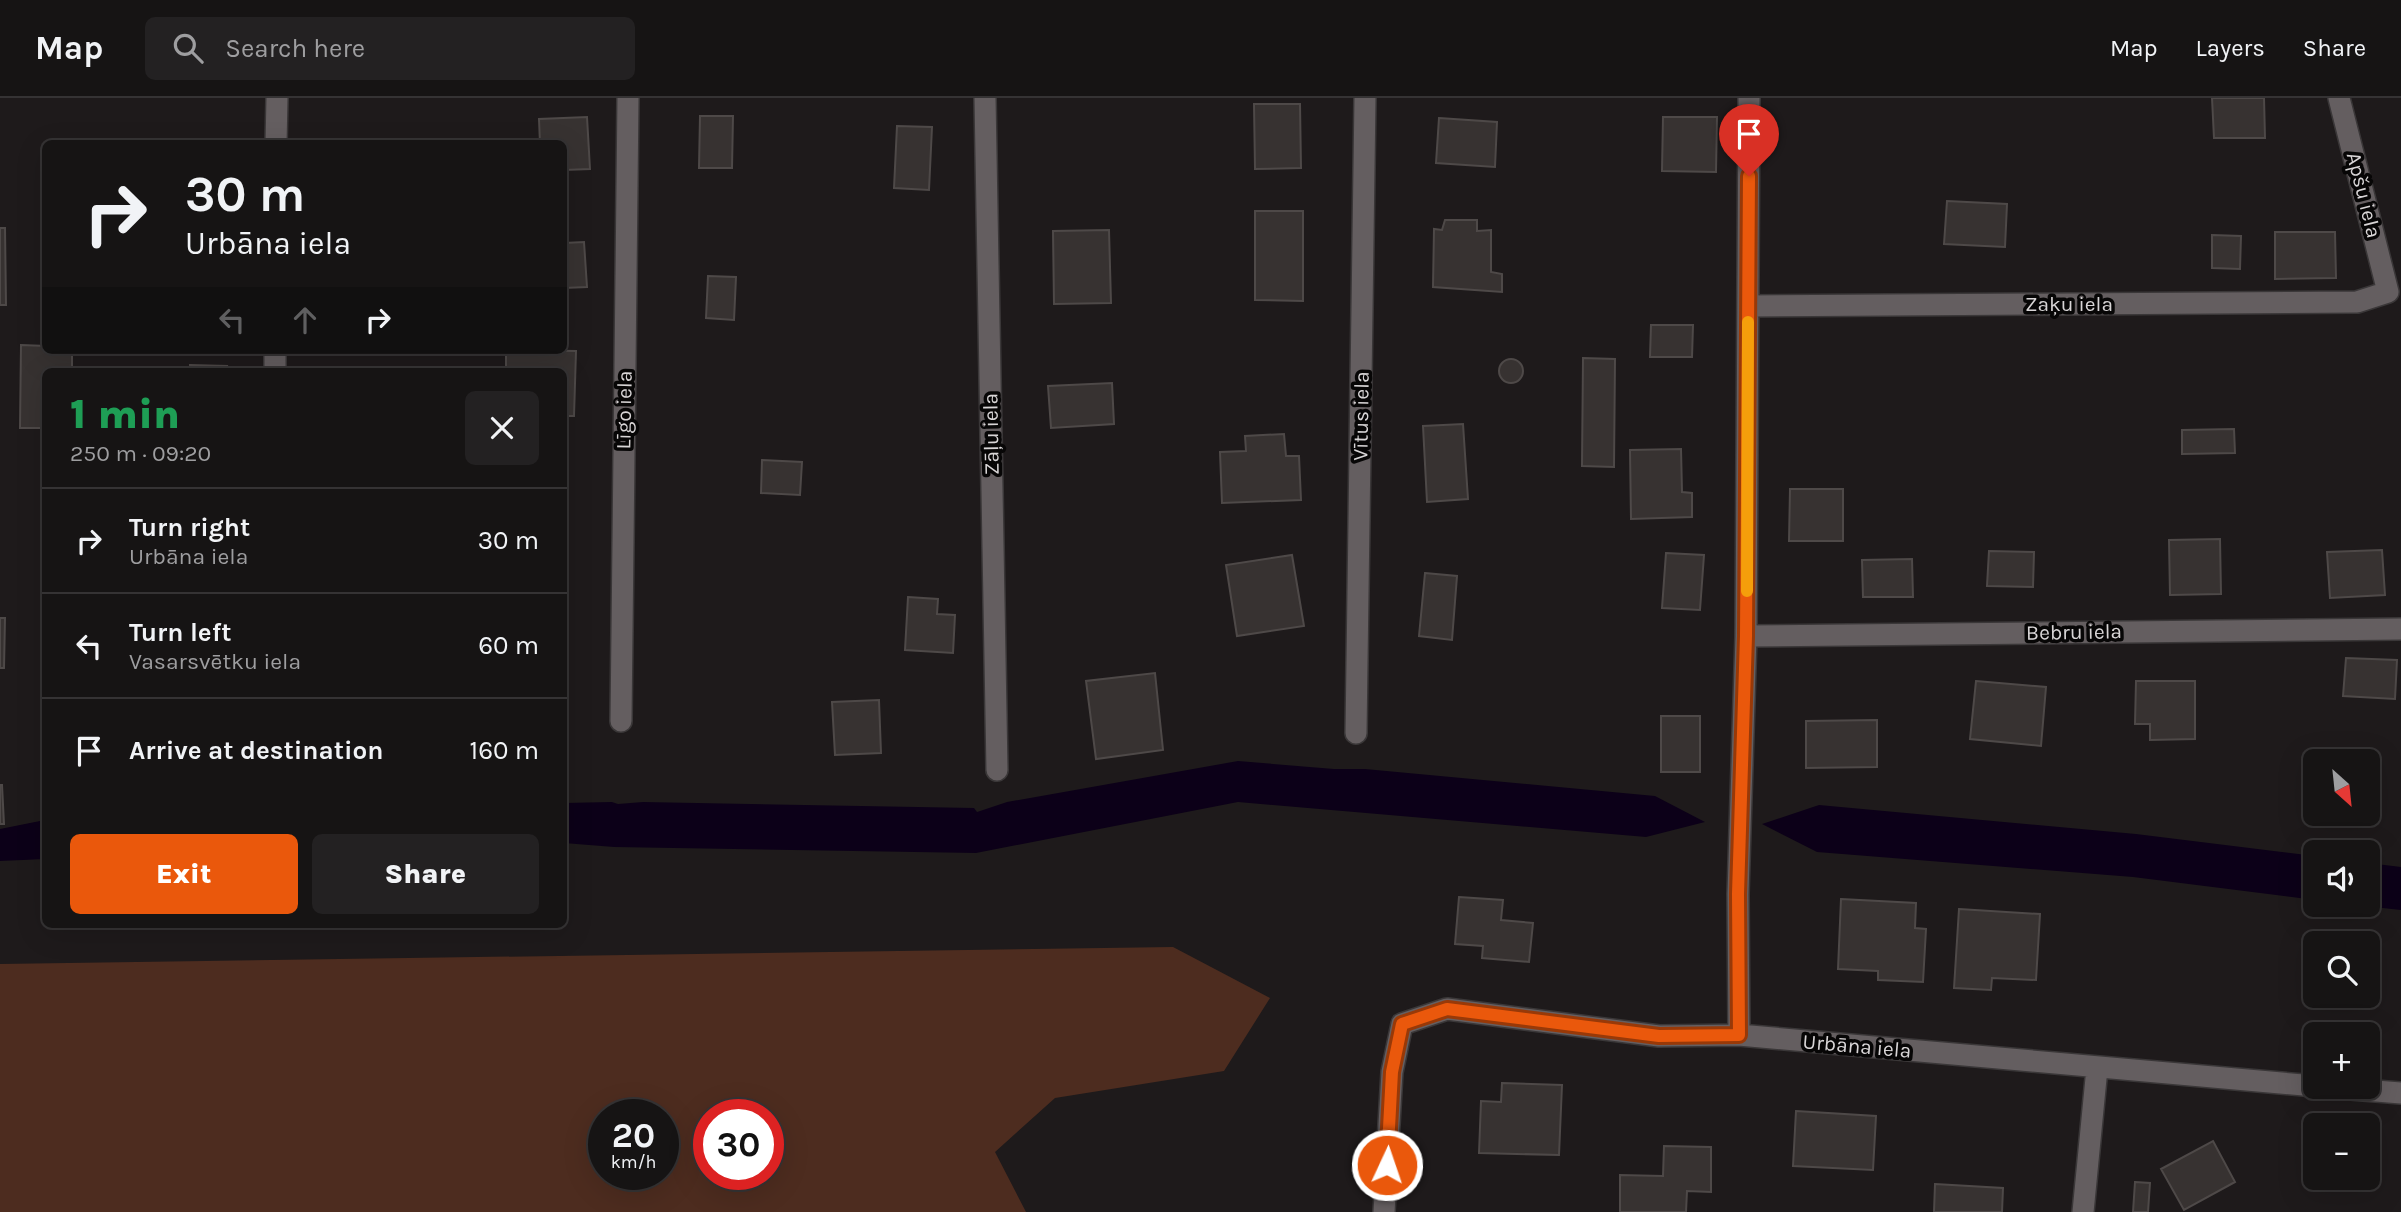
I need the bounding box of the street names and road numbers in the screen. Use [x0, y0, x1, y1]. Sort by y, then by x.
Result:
street label: Apšu iela [2342, 150, 2386, 240]
street label: Zaķu iela [2025, 292, 2113, 316]
street label: Līgo iela [611, 370, 637, 450]
street label: Vītus iela [1348, 371, 1374, 461]
street label: Zāļu iela [978, 393, 1004, 475]
street label: Bebru iela [2026, 619, 2122, 645]
street label: Urbāna iela [1802, 1029, 1912, 1063]

